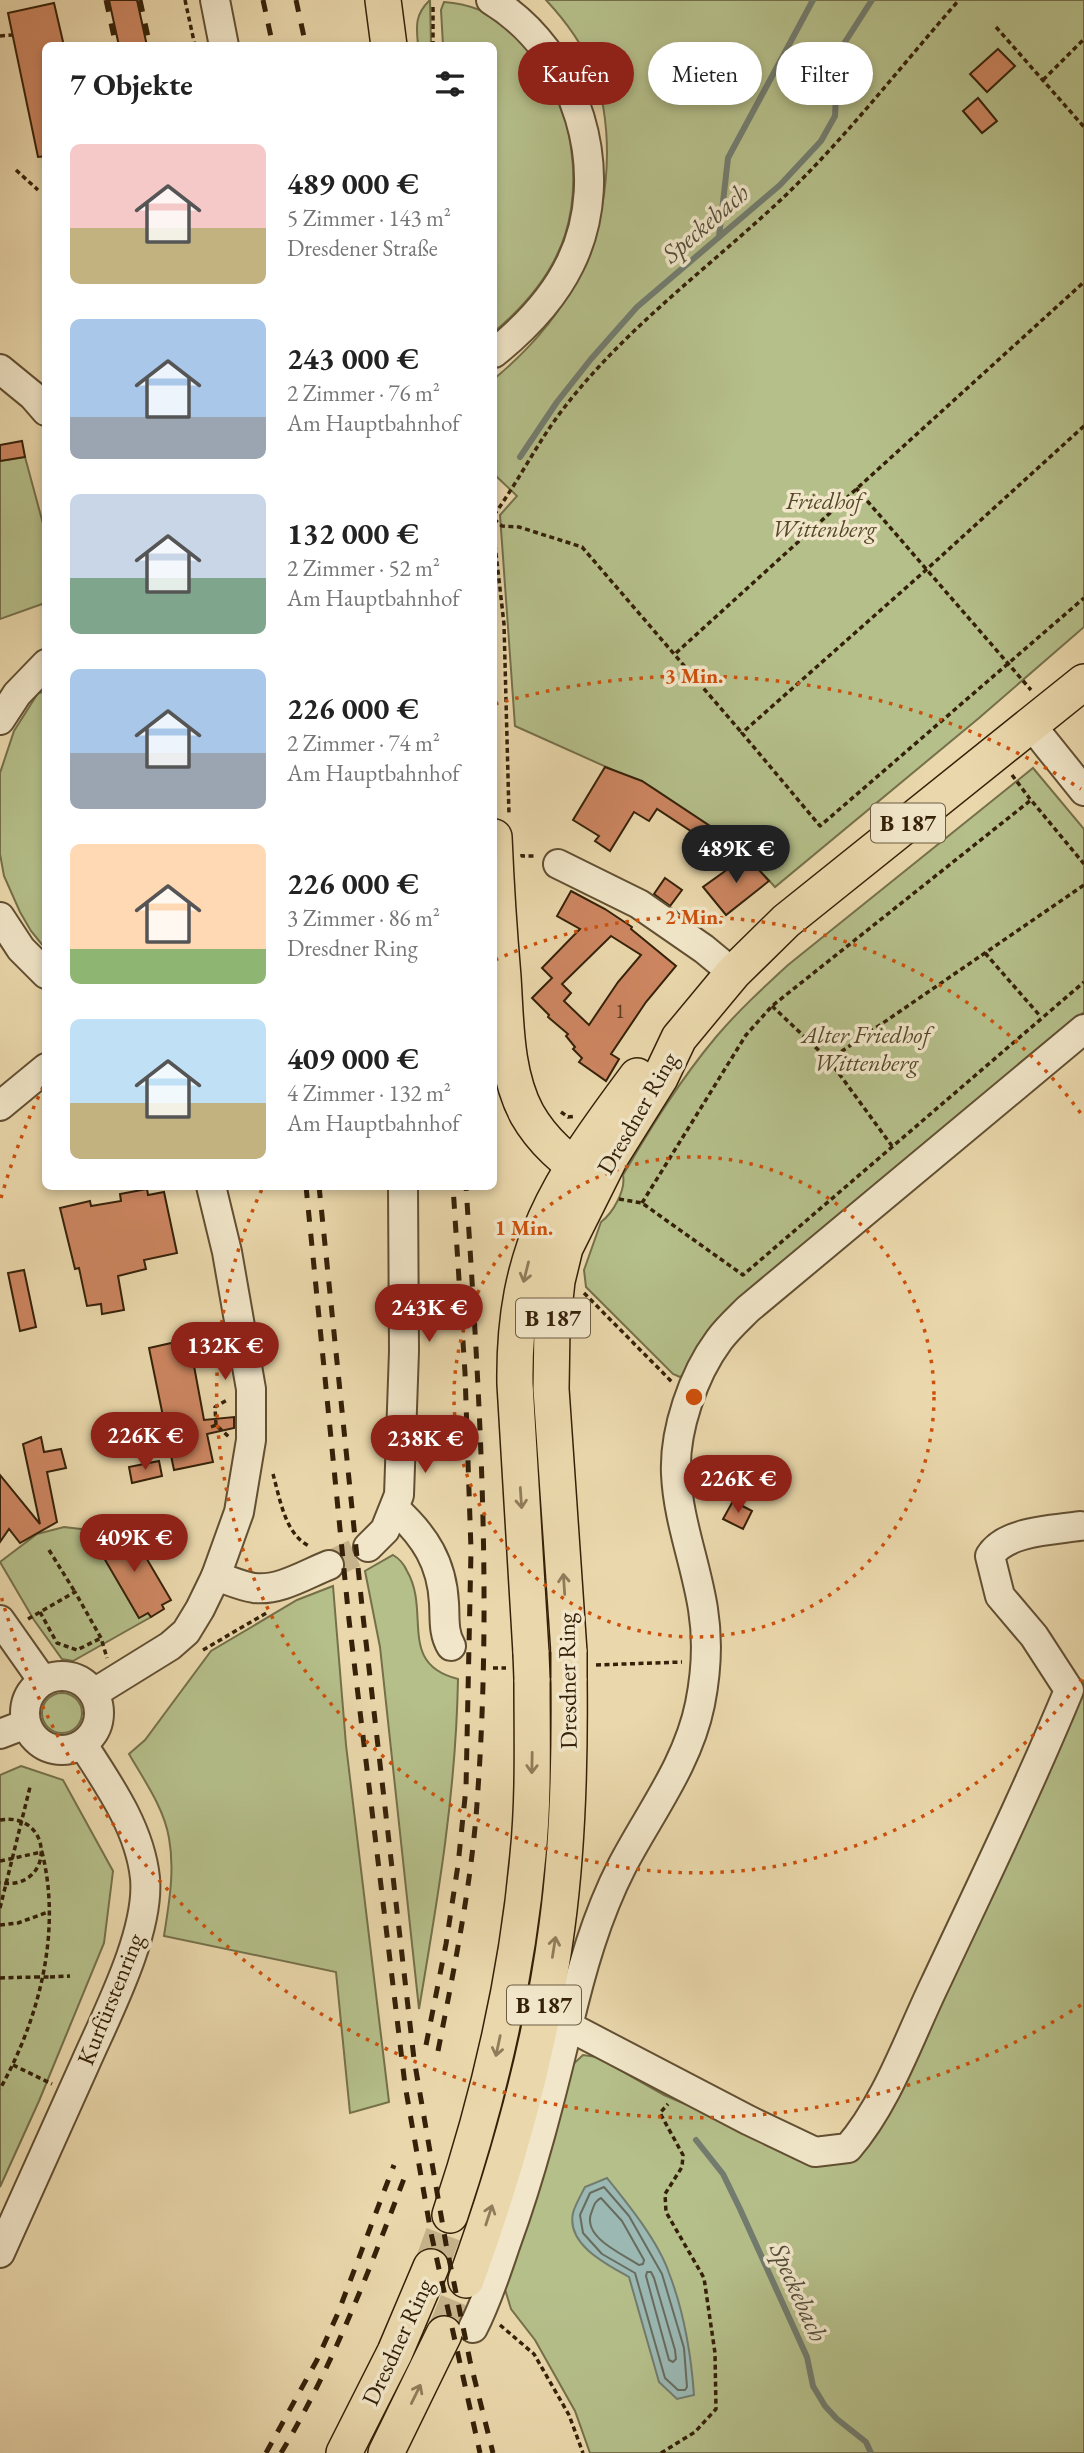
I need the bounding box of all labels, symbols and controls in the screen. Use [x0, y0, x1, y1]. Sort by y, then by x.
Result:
chip: Kaufen [518, 42, 634, 105]
chip: Mieten [648, 42, 762, 105]
chip: Filter [776, 42, 873, 105]
text: 7 Objekte [70, 65, 193, 104]
icon: filters [431, 65, 469, 103]
text: 489 000 € [287, 164, 419, 203]
icon: home [126, 172, 210, 256]
water label: Speckebach [654, 176, 756, 271]
text: 5 Zimmer · 143 m² [287, 203, 451, 233]
text: Dresdener Straße [287, 233, 438, 263]
text: 243 000 € [287, 339, 419, 378]
icon: home [126, 347, 210, 431]
text: 2 Zimmer · 76 m² [287, 378, 440, 408]
text: Am Hauptbahnhof [287, 408, 460, 438]
park label: Friedhof Wittenberg [772, 485, 877, 544]
text: 132 000 € [287, 514, 419, 553]
icon: home [126, 522, 210, 606]
text: 2 Zimmer · 52 m² [287, 553, 440, 583]
text: Am Hauptbahnhof [287, 583, 460, 613]
text: 3 Min. [665, 662, 723, 689]
text: 226 000 € [287, 689, 419, 728]
icon: home [126, 697, 210, 781]
text: 2 Zimmer · 74 m² [287, 728, 440, 758]
text: Am Hauptbahnhof [287, 758, 460, 788]
road number: B 187 [871, 804, 945, 842]
pin: 489K € [679, 826, 793, 885]
text: 489K € [698, 833, 774, 863]
text: 226 000 € [287, 864, 419, 903]
icon: home [126, 872, 210, 956]
text: 3 Zimmer · 86 m² [287, 903, 440, 933]
text: 2 Min. [665, 903, 723, 930]
text: Dresdner Ring [287, 933, 418, 963]
house number: 1 [615, 997, 625, 1024]
park label: Alter Friedhof Wittenberg [800, 1019, 935, 1078]
text: 409 000 € [287, 1039, 419, 1078]
street label: Dresdner Ring [589, 1046, 685, 1180]
icon: home [126, 1047, 210, 1131]
text: 4 Zimmer · 132 m² [287, 1078, 451, 1108]
text: Am Hauptbahnhof [287, 1108, 460, 1138]
text: 1 Min. [495, 1214, 553, 1241]
one-way arrow [519, 1260, 532, 1283]
pin: 243K € [372, 1284, 486, 1344]
text: 243K € [391, 1292, 467, 1322]
road number: B 187 [516, 1298, 590, 1338]
pin: 132K € [168, 1322, 282, 1382]
text: 132K € [187, 1330, 263, 1360]
centre of rings [682, 1385, 706, 1409]
pin: 226K € [88, 1412, 202, 1472]
pin: 238K € [368, 1416, 482, 1475]
text: 226K € [107, 1420, 183, 1450]
text: 238K € [387, 1423, 463, 1453]
pin: 226K € [681, 1456, 795, 1515]
text: 226K € [700, 1463, 776, 1493]
one-way arrow [515, 1486, 528, 1509]
pin: 409K € [77, 1514, 191, 1574]
text: 409K € [96, 1522, 172, 1552]
one-way arrow [557, 1573, 570, 1595]
street label: Dresdner Ring [550, 1612, 584, 1749]
one-way arrow [525, 1751, 539, 1774]
street label: Kurfürstenring [69, 1928, 151, 2070]
one-way arrow [548, 1936, 561, 1959]
road number: B 187 [507, 1986, 581, 2024]
one-way arrow [491, 2034, 504, 2057]
one-way arrow [484, 2205, 496, 2227]
water label: Speckebach [762, 2236, 836, 2347]
street label: Dresdner Ring [354, 2273, 440, 2410]
one-way arrow [410, 2384, 423, 2405]

